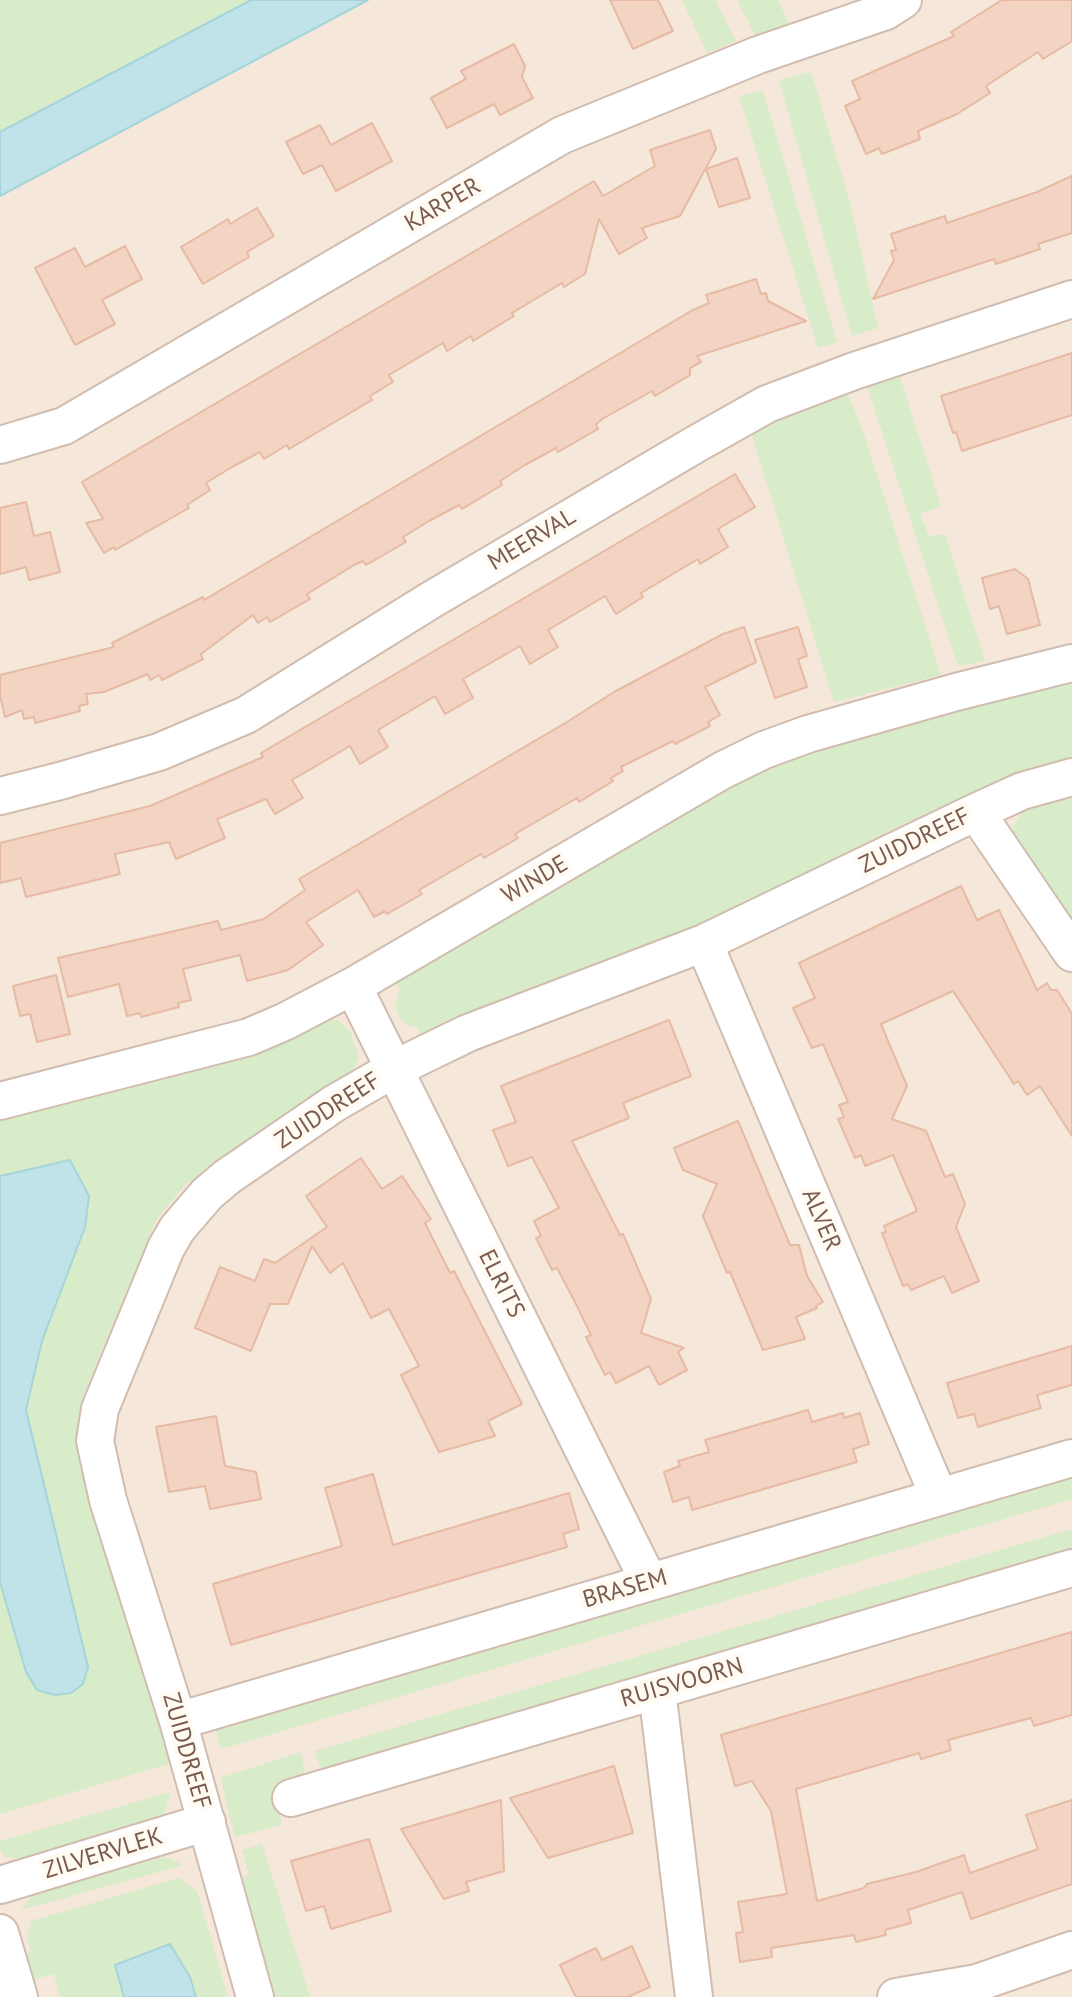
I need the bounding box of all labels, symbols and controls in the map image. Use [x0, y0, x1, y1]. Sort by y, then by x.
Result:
street label: KARPER [400, 172, 486, 238]
street label: MEERVAL [483, 503, 581, 577]
street label: ZUIDDREEF [855, 802, 975, 880]
street label: WINDE [497, 850, 573, 910]
street label: ZUIDDREEF [270, 1066, 386, 1156]
street label: ALVER [795, 1185, 847, 1255]
street label: ELRITS [472, 1245, 530, 1323]
street label: BRASEM [580, 1563, 670, 1615]
street label: RUISVOORN [618, 1652, 746, 1714]
street label: ZUIDDREEF [156, 1690, 216, 1812]
street label: ZILVERVLEK [40, 1822, 166, 1886]

